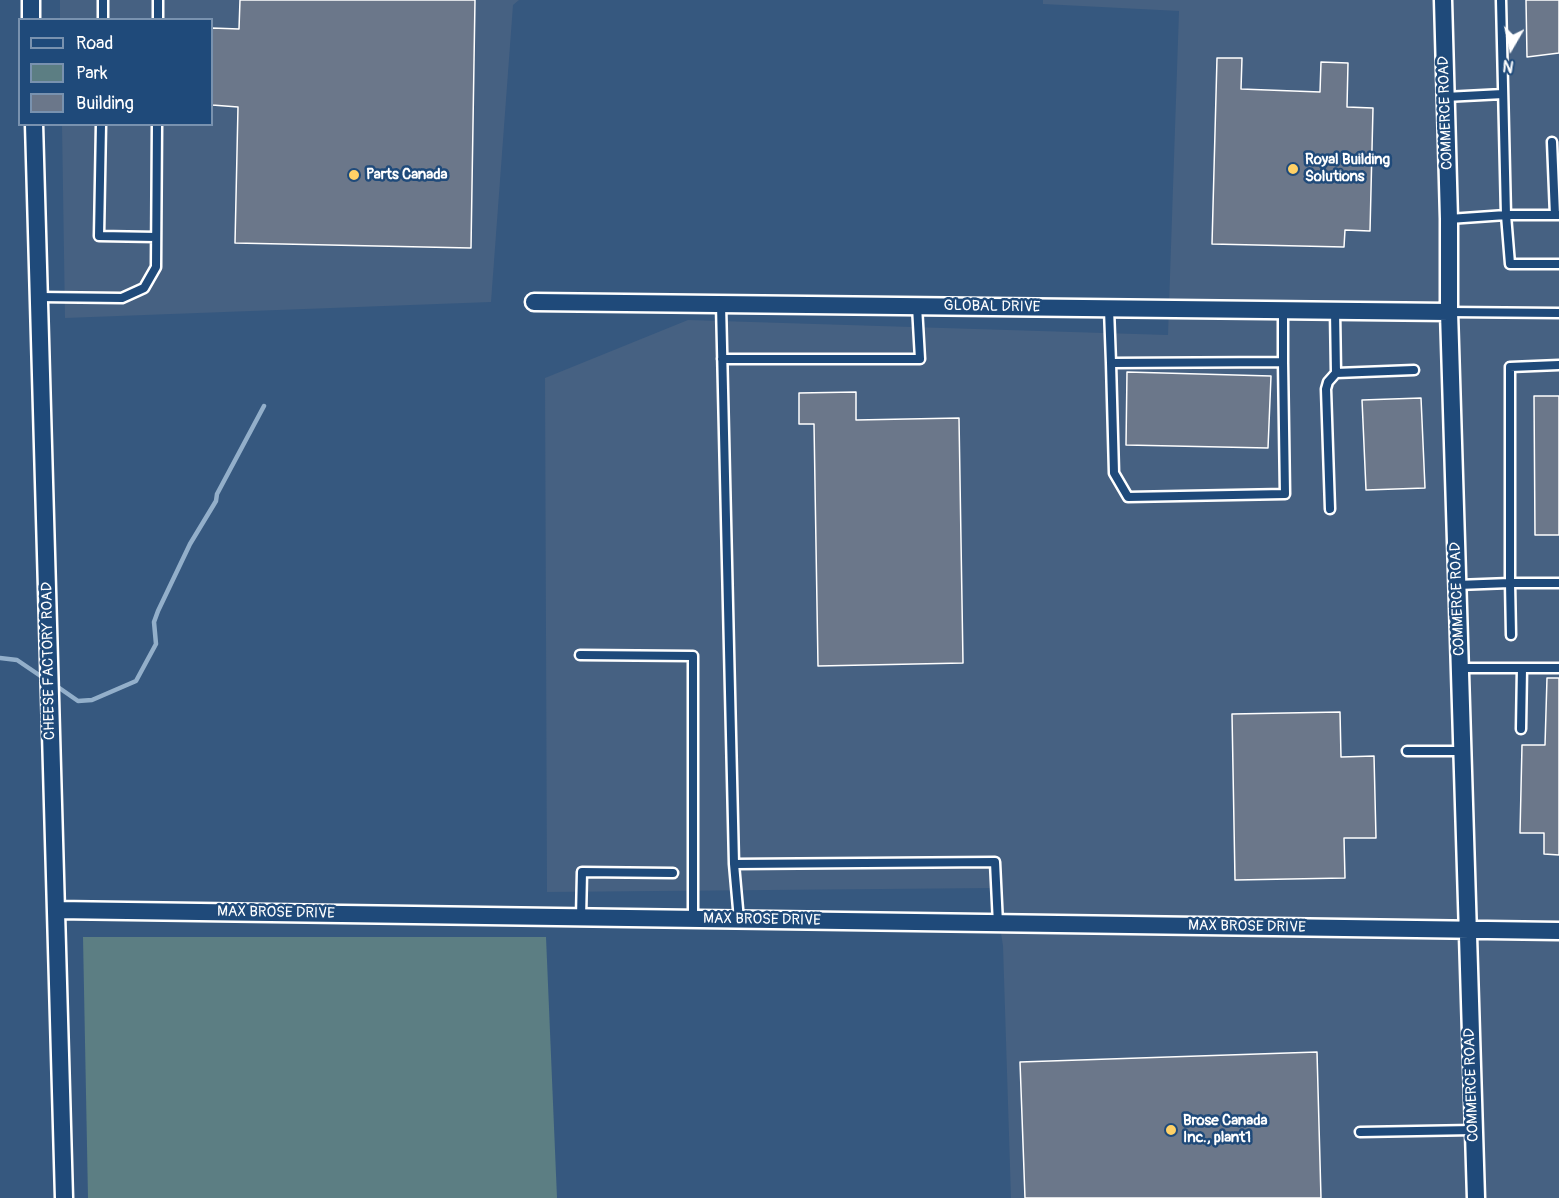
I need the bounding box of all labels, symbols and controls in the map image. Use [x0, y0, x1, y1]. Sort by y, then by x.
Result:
legend [18, 18, 213, 126]
north arrow [1481, 18, 1541, 78]
text: Road [76, 32, 113, 55]
text: N [1501, 55, 1515, 77]
street label: COMMERCE ROAD [1435, 56, 1457, 170]
text: Park [76, 62, 108, 85]
text: Building [76, 92, 134, 115]
place label: Royal Building Solutions [1305, 151, 1390, 186]
marker: Royal Building Solutions [1286, 162, 1300, 176]
place label: Parts Canada [366, 166, 448, 184]
marker: Parts Canada [347, 168, 361, 182]
street label: GLOBAL DRIVE [943, 297, 1041, 317]
street label: COMMERCE ROAD [1447, 542, 1469, 656]
street label: CHEESE FACTORY ROAD [39, 582, 59, 740]
street label: MAX BROSE DRIVE [217, 903, 335, 923]
street label: MAX BROSE DRIVE [703, 910, 821, 930]
street label: MAX BROSE DRIVE [1188, 917, 1306, 937]
street label: COMMERCE ROAD [1461, 1028, 1483, 1142]
place label: Brose Canada Inc., plant1 [1183, 1112, 1268, 1147]
marker: Brose Canada Inc., plant1 [1164, 1123, 1178, 1137]

